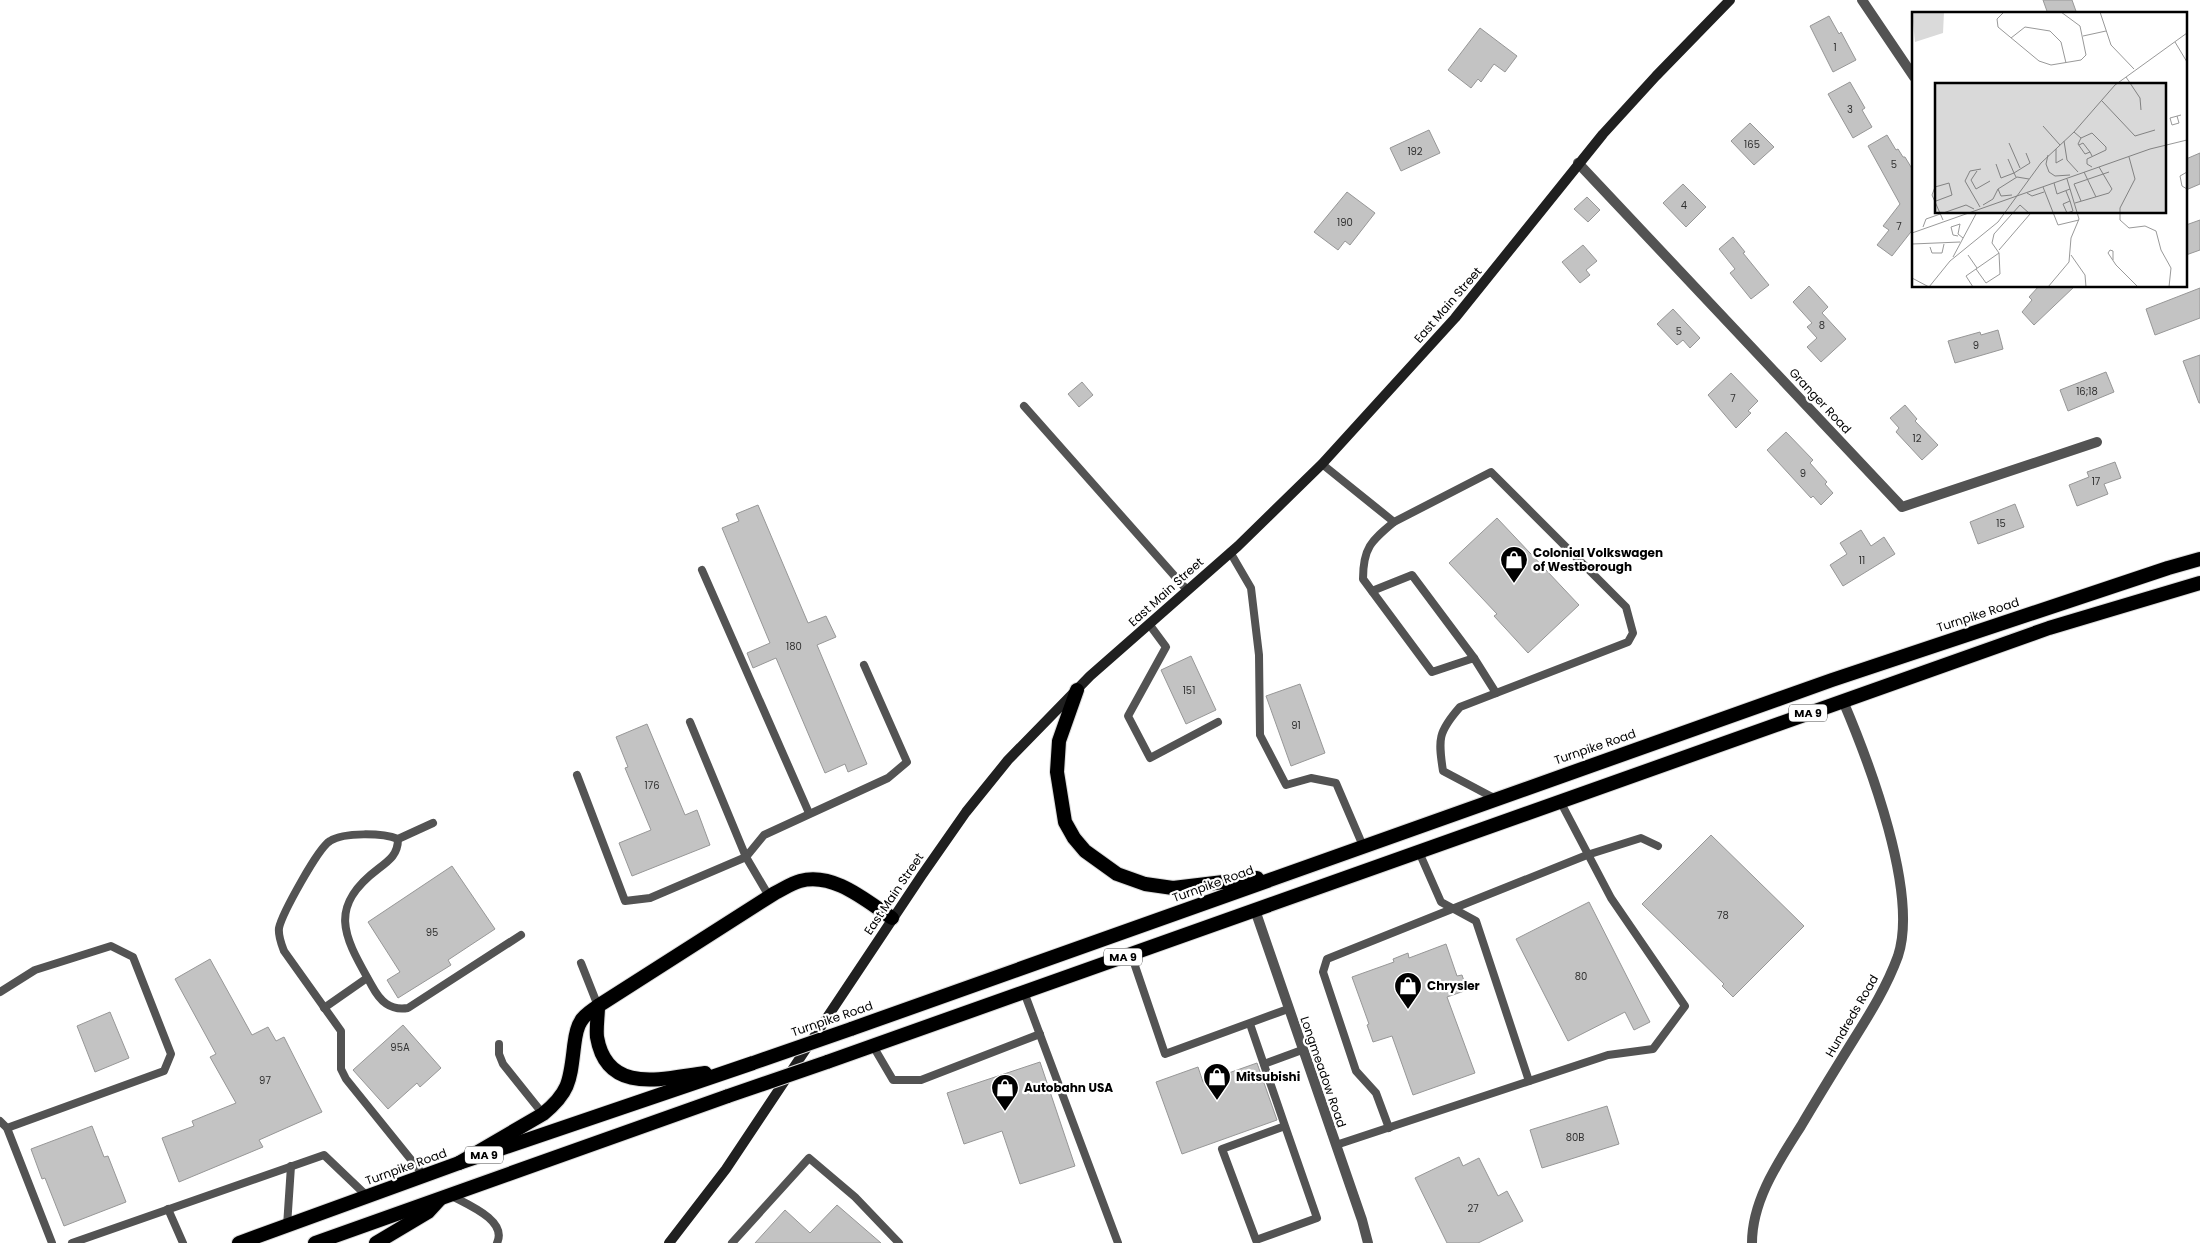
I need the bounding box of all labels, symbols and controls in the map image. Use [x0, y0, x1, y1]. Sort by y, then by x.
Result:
inset map [1912, 12, 2188, 288]
house number: 1 [1833, 40, 1837, 55]
house number: 3 [1847, 102, 1853, 117]
house number: 165 [1744, 137, 1760, 152]
house number: 192 [1407, 144, 1423, 159]
house number: 5 [1891, 157, 1897, 172]
house number: 4 [1681, 198, 1687, 213]
house number: 190 [1337, 215, 1353, 230]
house number: 7 [1896, 219, 1902, 234]
street label: East Main Street [1410, 263, 1485, 346]
house number: 8 [1819, 318, 1825, 333]
house number: 5 [1676, 324, 1682, 339]
house number: 9 [1973, 338, 1979, 353]
street label: Granger Road [1785, 364, 1855, 437]
house number: 16;18 [2076, 384, 2098, 399]
house number: 7 [1730, 391, 1736, 406]
house number: 12 [1913, 431, 1922, 446]
house number: 9 [1800, 466, 1806, 481]
house number: 17 [2092, 474, 2101, 489]
house number: 15 [1996, 516, 2006, 531]
place label: Colonial Volkswagen of Westborough [1533, 544, 1663, 575]
shop icon: Colonial Volkswagen of Westborough [1499, 545, 1529, 584]
street label: East Main Street [1124, 553, 1207, 630]
house number: 11 [1859, 553, 1865, 568]
street label: Turnpike Road [1935, 593, 2021, 636]
house number: 180 [786, 639, 802, 654]
house number: 151 [1183, 683, 1195, 698]
road number: MA 9 [1789, 704, 1827, 721]
house number: 91 [1291, 718, 1301, 733]
street label: Turnpike Road [1552, 725, 1638, 768]
house number: 176 [644, 778, 660, 793]
street label: East Main Street [860, 849, 927, 938]
street label: Turnpike Road [1170, 861, 1256, 906]
house number: 78 [1717, 908, 1729, 923]
house number: 95 [426, 925, 438, 940]
road number: MA 9 [1104, 949, 1142, 966]
house number: 80 [1575, 969, 1587, 984]
shop icon: Chrysler [1393, 971, 1423, 1010]
street label: Hundreds Road [1821, 971, 1882, 1060]
place label: Chrysler [1427, 977, 1480, 994]
street label: Turnpike Road [789, 997, 875, 1040]
street label: Longmeadow Road [1296, 1014, 1350, 1130]
house number: 95A [390, 1040, 410, 1055]
shop icon: Mitsubishi [1202, 1062, 1232, 1101]
place label: Mitsubishi [1236, 1068, 1300, 1085]
house number: 97 [259, 1073, 271, 1088]
shop icon: Autobahn USA [990, 1073, 1020, 1112]
place label: Autobahn USA [1024, 1079, 1113, 1096]
house number: 80B [1566, 1130, 1584, 1145]
street label: Turnpike Road [363, 1144, 449, 1189]
road number: MA 9 [465, 1146, 503, 1164]
house number: 27 [1467, 1201, 1479, 1216]

